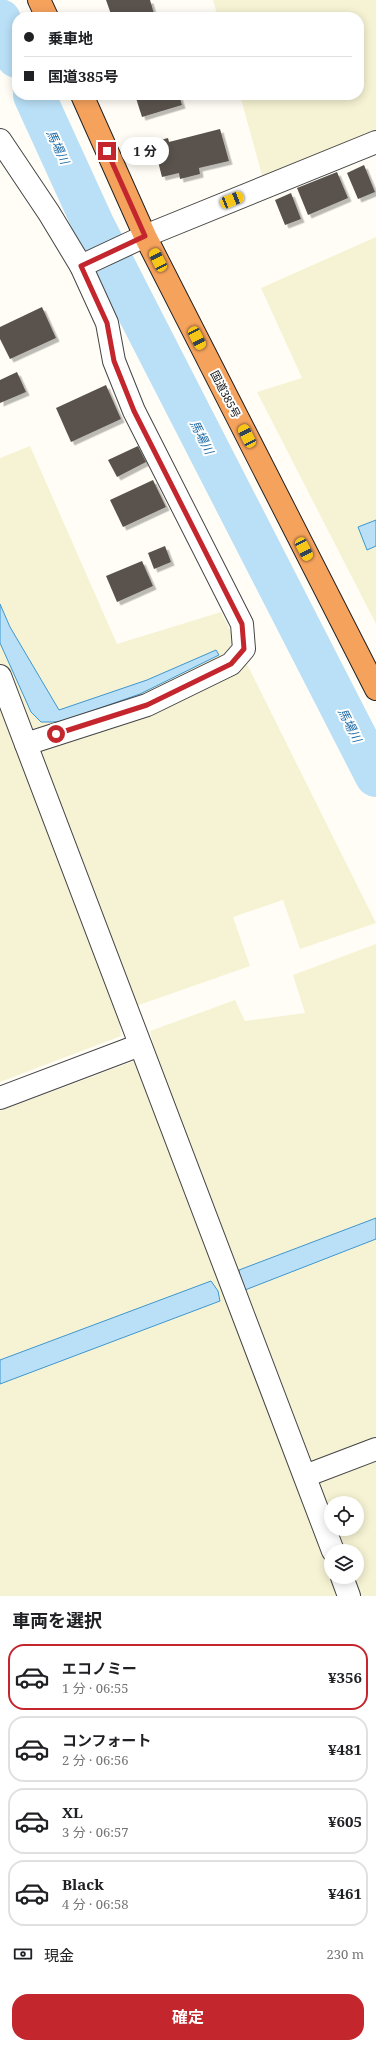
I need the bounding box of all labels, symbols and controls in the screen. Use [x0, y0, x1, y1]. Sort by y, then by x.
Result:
text: 乗車地 [48, 28, 93, 48]
text: 国道385号 [48, 66, 118, 86]
water label: 馬場川 [43, 127, 74, 169]
callout: 1 分 [121, 137, 169, 165]
route end [98, 142, 116, 160]
text: 1 分 [133, 142, 157, 160]
car [219, 190, 245, 210]
car [147, 247, 169, 273]
car [186, 325, 208, 351]
street label: 国道385号 [208, 368, 244, 420]
water label: 馬場川 [186, 417, 219, 459]
car [236, 423, 258, 449]
car [293, 536, 315, 562]
water label: 馬場川 [334, 705, 367, 747]
route start [47, 725, 65, 743]
map controls [324, 1496, 364, 1584]
button: locate [324, 1496, 364, 1536]
button: layers [324, 1544, 364, 1584]
text: 車両を選択 [12, 1608, 102, 1632]
text: エコノミー [62, 1658, 137, 1678]
icon: car [14, 1659, 50, 1695]
text: ¥356 [328, 1667, 362, 1687]
text: 1 分 · 06:55 [62, 1679, 128, 1697]
text: コンフォート [62, 1730, 152, 1750]
icon: car [14, 1731, 50, 1767]
text: ¥481 [328, 1739, 362, 1759]
text: 2 分 · 06:56 [62, 1751, 128, 1769]
text: XL [62, 1802, 83, 1822]
icon: car [14, 1803, 50, 1839]
text: ¥605 [328, 1811, 362, 1831]
text: 3 分 · 06:57 [62, 1823, 128, 1841]
text: Black [62, 1874, 104, 1894]
icon: car [14, 1875, 50, 1911]
text: ¥461 [328, 1883, 362, 1903]
text: 4 分 · 06:58 [62, 1895, 128, 1913]
icon: cash [12, 1943, 34, 1965]
text: 現金 [44, 1945, 74, 1965]
text: 230 m [327, 1945, 364, 1963]
button: 確定 [12, 1994, 364, 2040]

